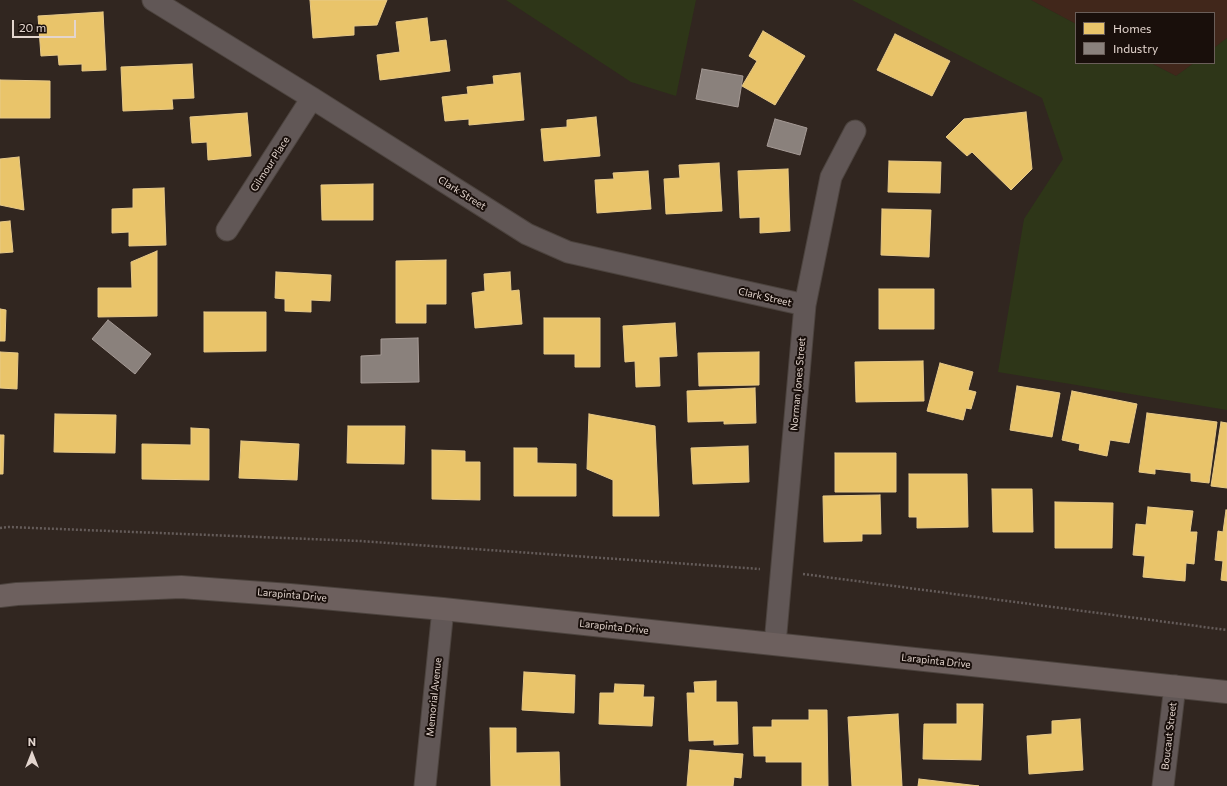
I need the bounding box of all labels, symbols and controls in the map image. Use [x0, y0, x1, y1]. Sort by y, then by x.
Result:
scale bar [14, 12, 78, 38]
legend [1075, 12, 1215, 64]
text: 20 m [19, 20, 46, 34]
text: Homes [1113, 21, 1151, 35]
text: Industry [1113, 41, 1158, 55]
street label: Gilmour Place [248, 134, 292, 194]
street label: Clark Street [436, 174, 488, 212]
street label: Clark Street [737, 285, 793, 309]
street label: Norman Jones Street [788, 337, 808, 431]
street label: Larapinta Drive [257, 586, 327, 604]
street label: Larapinta Drive [579, 617, 649, 637]
street label: Larapinta Drive [901, 651, 971, 671]
street label: Memorial Avenue [424, 657, 444, 737]
street label: Boucaut Street [1159, 701, 1179, 771]
north arrow [12, 734, 52, 774]
text: N [28, 735, 36, 748]

